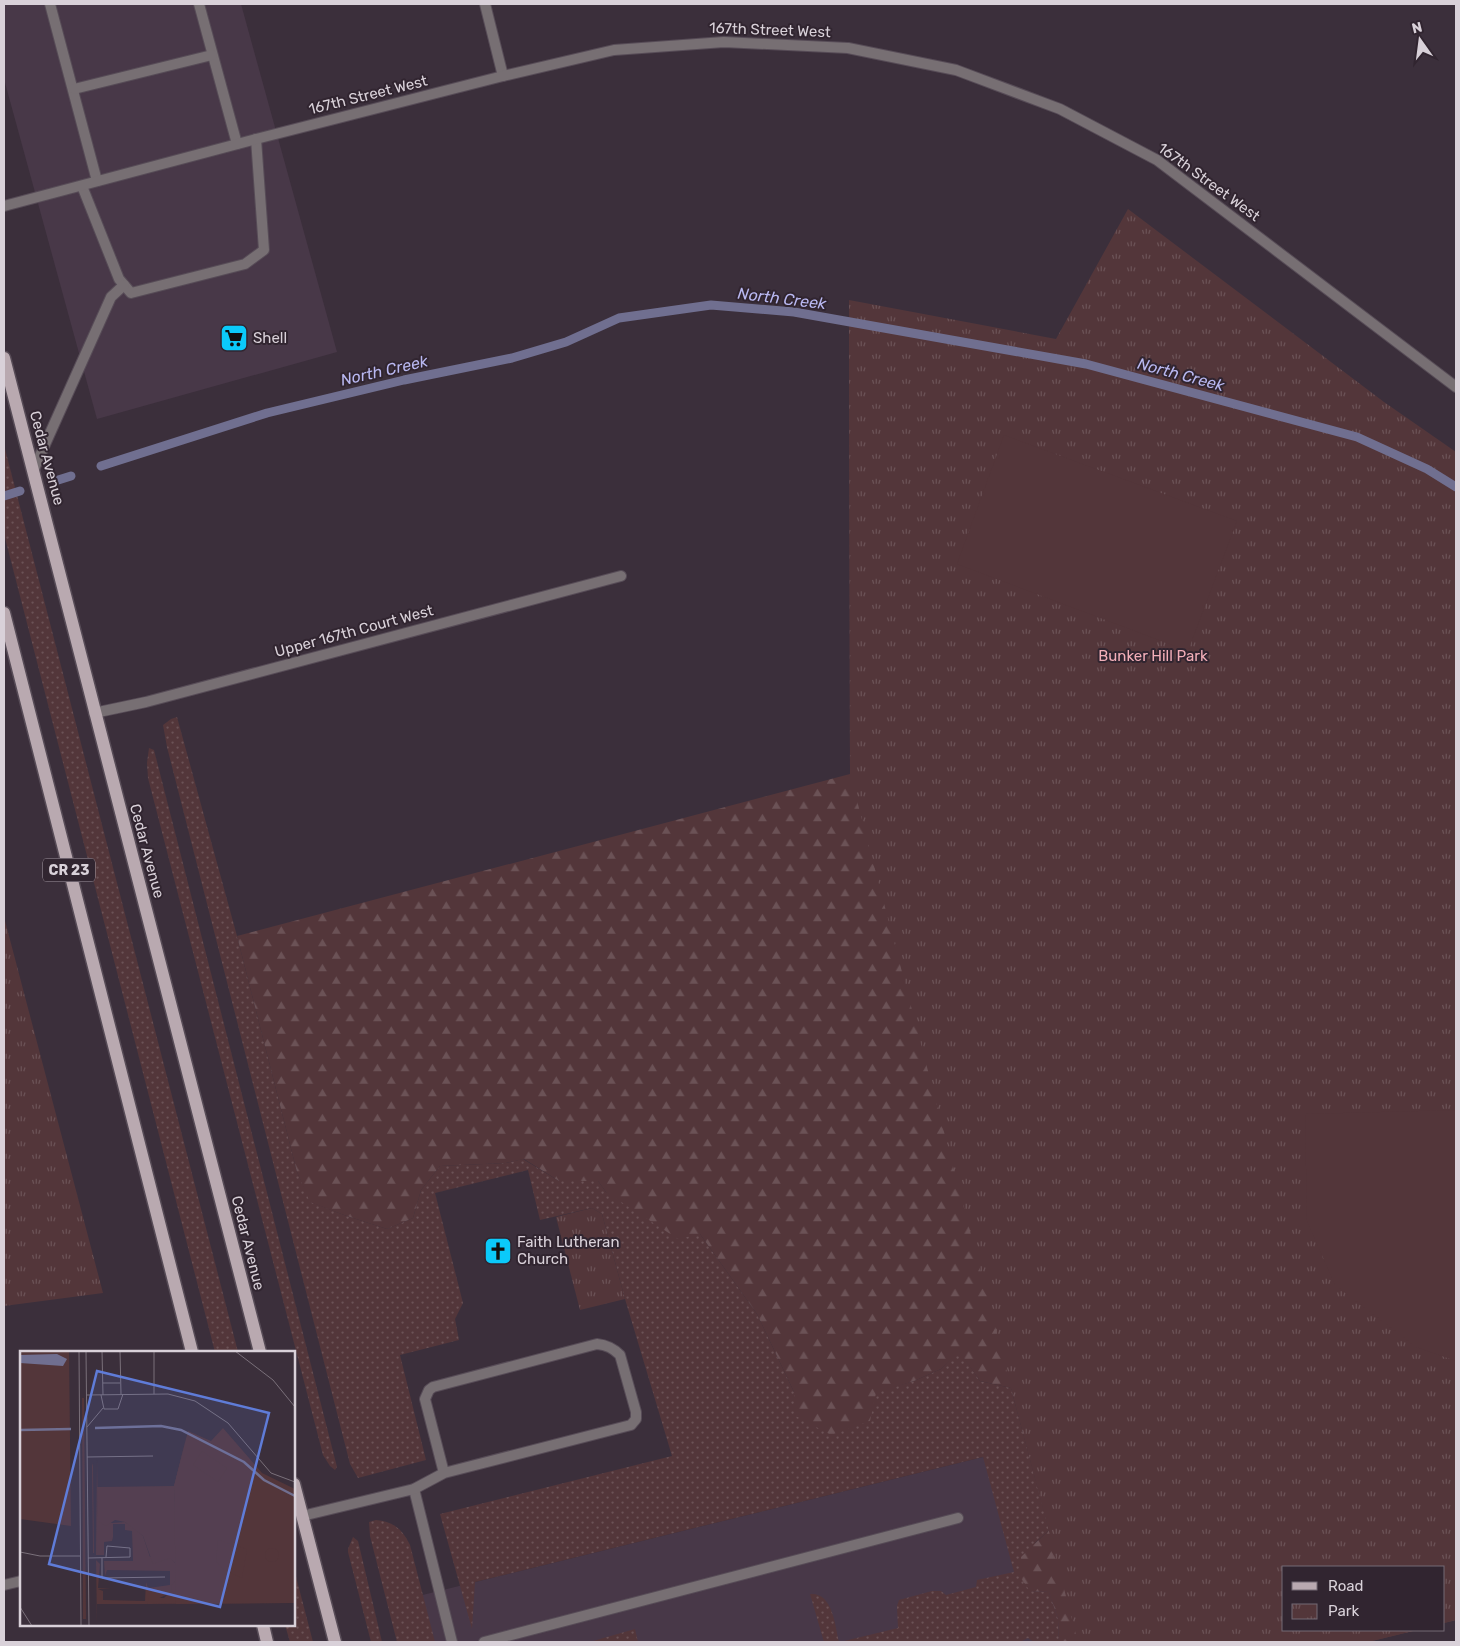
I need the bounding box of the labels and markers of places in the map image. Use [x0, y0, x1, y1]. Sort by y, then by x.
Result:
supermarket icon: Shell [219, 323, 249, 353]
place label: Shell [253, 329, 287, 347]
place label: Faith Lutheran Church [517, 1233, 620, 1268]
church icon: Faith Lutheran Church [483, 1236, 513, 1266]

